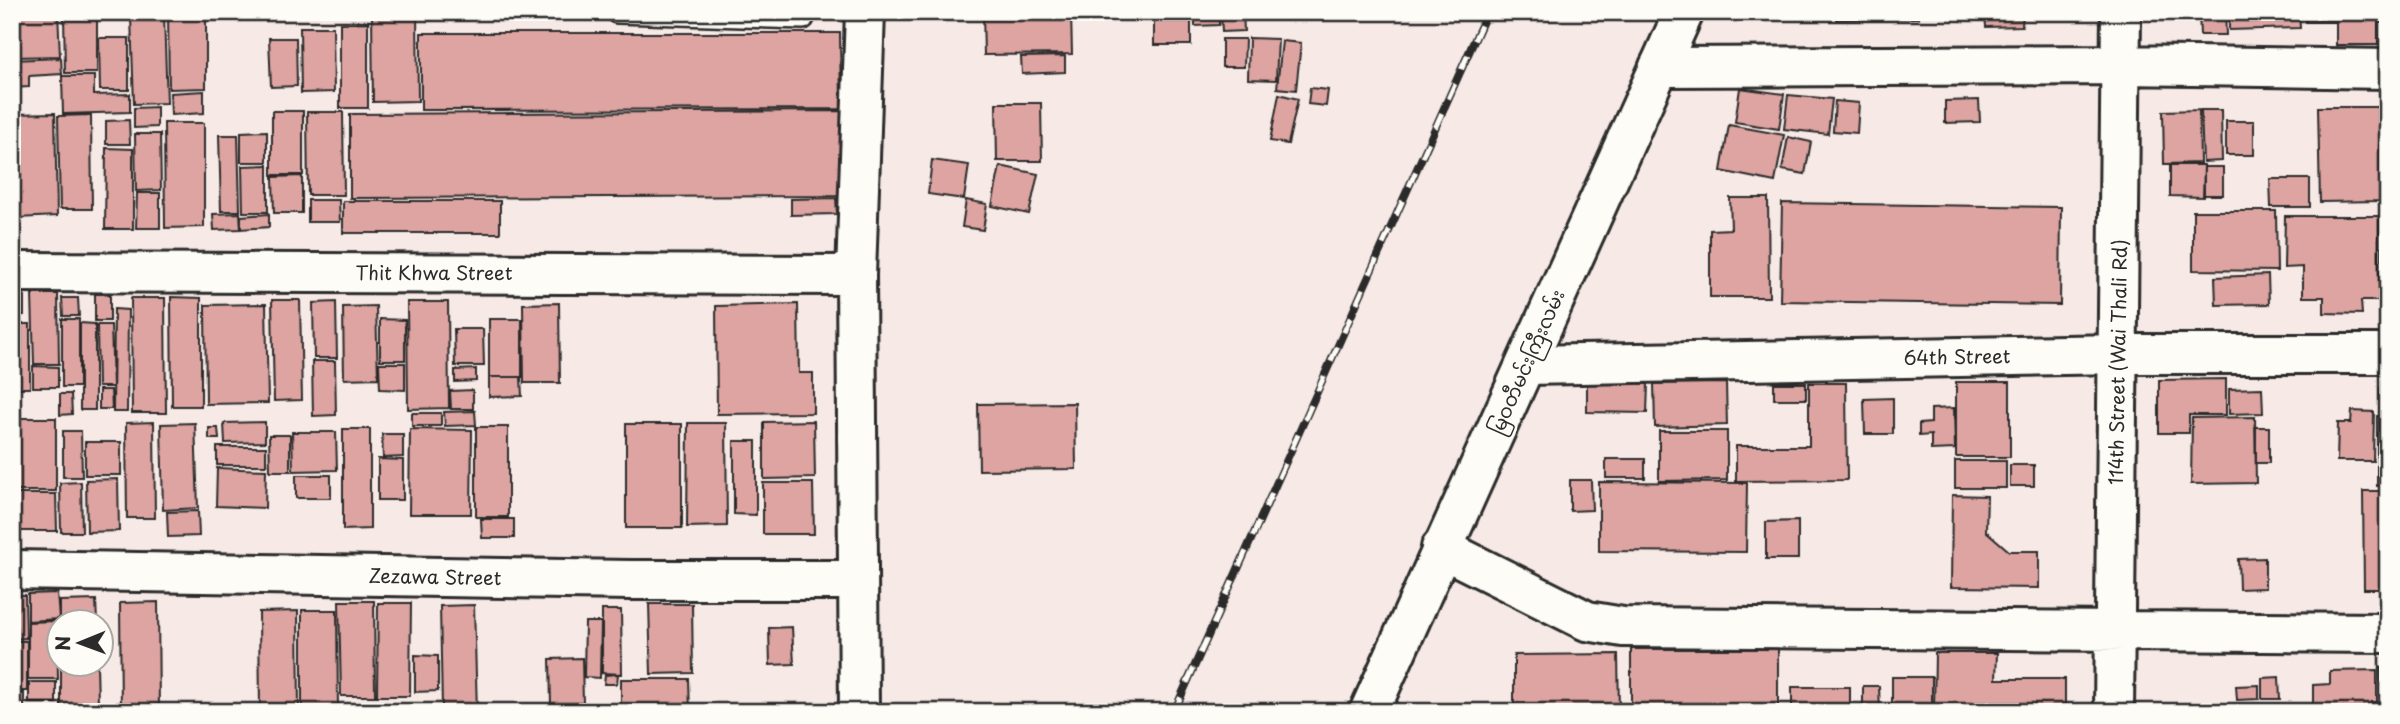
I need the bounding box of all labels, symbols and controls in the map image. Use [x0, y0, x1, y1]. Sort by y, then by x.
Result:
street label: 114th Street (Wai Thali Rd) [2101, 239, 2133, 485]
street label: Thit Khwa Street [356, 258, 513, 286]
street label: မြဝတီမင်းကြီးလမ်း [1482, 285, 1573, 440]
street label: 64th Street [1903, 341, 2011, 371]
street label: Zezawa Street [368, 561, 502, 591]
north arrow [46, 608, 116, 678]
text: N [48, 636, 76, 651]

